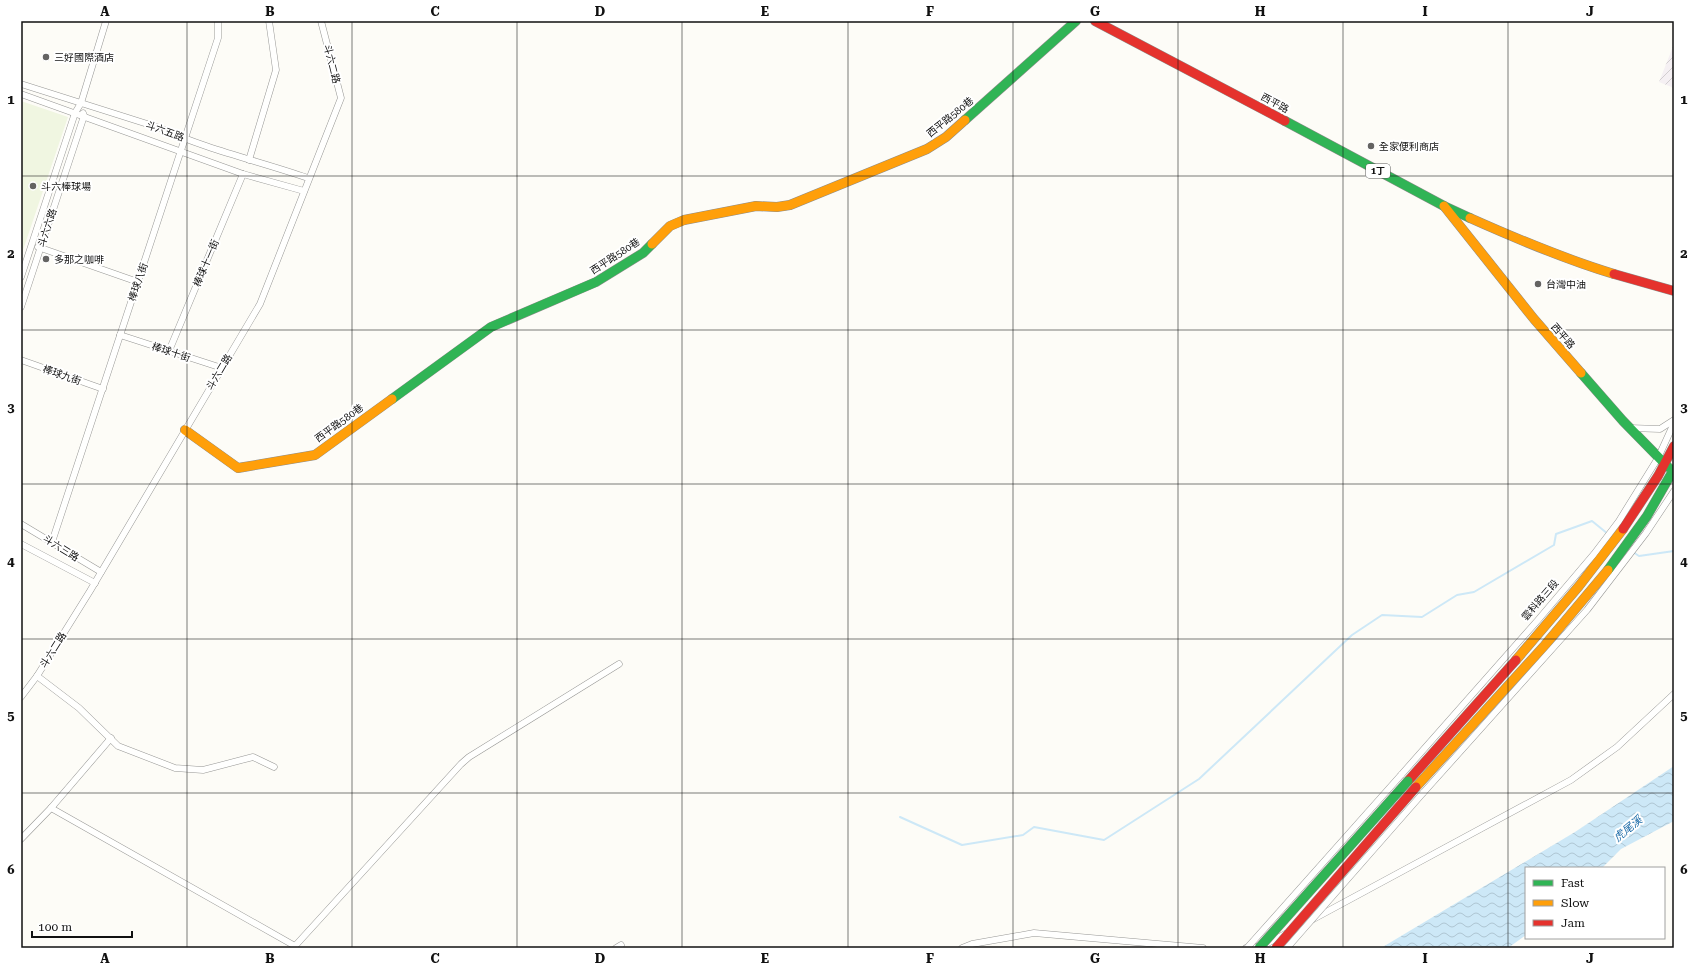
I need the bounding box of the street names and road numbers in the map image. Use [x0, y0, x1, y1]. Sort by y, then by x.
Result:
street label: 斗六二路 [322, 43, 342, 85]
street label: 西平路 [1259, 91, 1291, 115]
street label: 西平路580巷 [924, 95, 976, 139]
street label: 斗六五路 [144, 119, 186, 143]
road number: 1丁 [1366, 164, 1390, 178]
street label: 斗六六路 [36, 207, 58, 249]
street label: 西平路580巷 [588, 236, 642, 276]
street label: 棒球十一街 [191, 238, 221, 288]
street label: 棒球八街 [126, 261, 150, 303]
street label: 西平路 [1549, 321, 1577, 351]
street label: 棒球十街 [150, 341, 192, 363]
street label: 斗六二路 [204, 352, 234, 392]
street label: 棒球九街 [41, 363, 83, 387]
street label: 西平路580巷 [313, 402, 365, 444]
street label: 斗六三路 [41, 533, 81, 563]
street label: 雲科路三段 [1519, 578, 1561, 622]
street label: 斗六二路 [38, 630, 68, 670]

